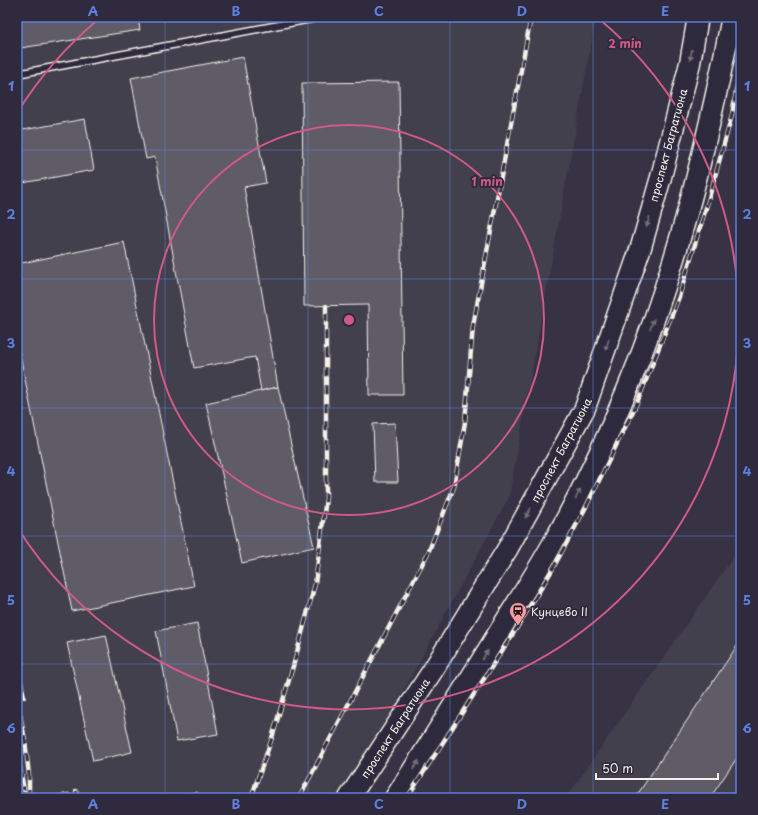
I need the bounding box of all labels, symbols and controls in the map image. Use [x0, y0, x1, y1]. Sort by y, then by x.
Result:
text: A [88, 1, 98, 20]
text: B [232, 1, 241, 20]
text: C [374, 1, 384, 20]
text: D [517, 1, 527, 20]
text: E [661, 1, 669, 20]
text: 2 min [608, 34, 642, 52]
one-way arrow [688, 49, 694, 62]
text: 1 [8, 76, 14, 95]
text: 1 [744, 76, 750, 95]
street label: проспект Багратиона [645, 86, 691, 203]
text: 1 min [471, 172, 503, 190]
text: 2 [6, 204, 16, 223]
text: 2 [742, 204, 752, 223]
one-way arrow [645, 216, 651, 228]
centre of rings [342, 313, 356, 327]
one-way arrow [650, 317, 656, 329]
text: 3 [7, 333, 16, 352]
text: 3 [743, 333, 752, 352]
one-way arrow [604, 340, 610, 352]
street label: проспект Багратиона [526, 394, 596, 505]
text: 4 [7, 461, 16, 480]
text: 4 [743, 461, 752, 480]
one-way arrow [575, 489, 582, 500]
one-way arrow [524, 507, 531, 519]
text: 5 [7, 590, 15, 609]
text: 5 [743, 590, 751, 609]
station icon: Кунцево II [508, 601, 528, 626]
place label: Кунцево II [531, 603, 588, 620]
one-way arrow [481, 650, 489, 660]
street label: проспект Багратиона [356, 674, 434, 781]
text: 6 [6, 718, 16, 737]
text: 6 [742, 718, 752, 737]
scale bar [596, 755, 718, 781]
text: 50 m [602, 759, 633, 777]
one-way arrow [412, 760, 420, 770]
text: A [88, 794, 98, 813]
text: B [232, 794, 241, 813]
text: C [374, 794, 384, 813]
text: D [517, 794, 527, 813]
text: E [661, 794, 669, 813]

